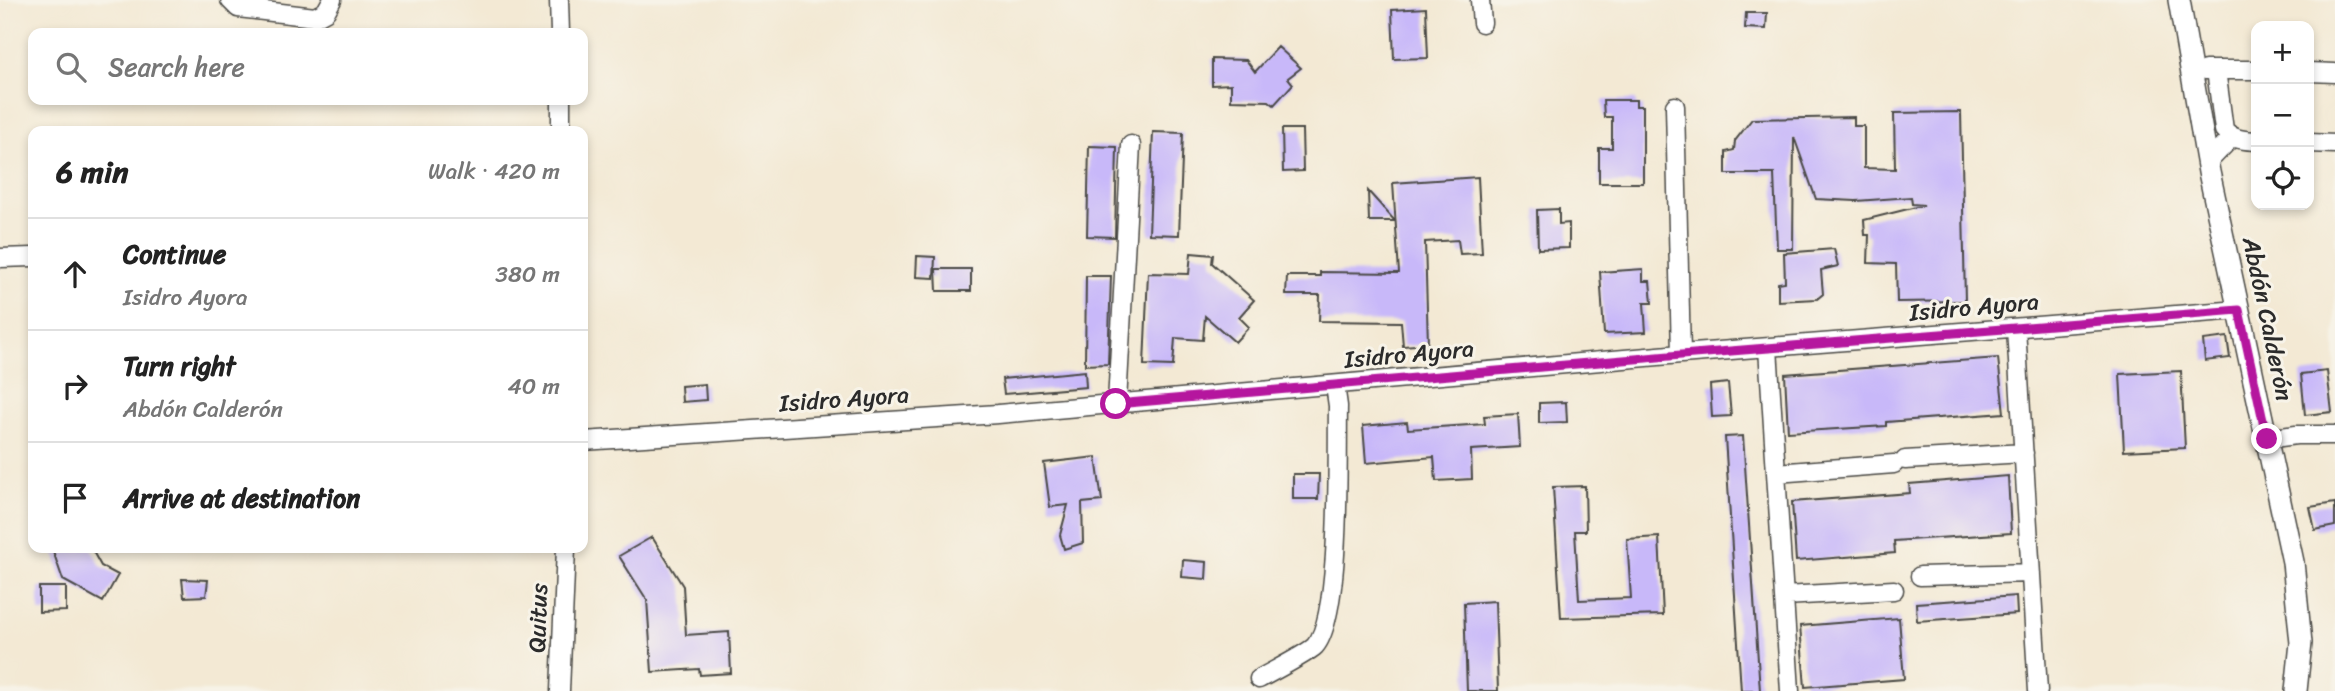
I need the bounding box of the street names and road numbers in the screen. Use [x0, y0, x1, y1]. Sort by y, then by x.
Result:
street label: Abdón Calderón [2230, 232, 2306, 405]
street label: Isidro Ayora [1906, 280, 2041, 334]
street label: Isidro Ayora [1341, 327, 1476, 381]
street label: Isidro Ayora [777, 374, 910, 425]
street label: Quitus [516, 583, 560, 653]

